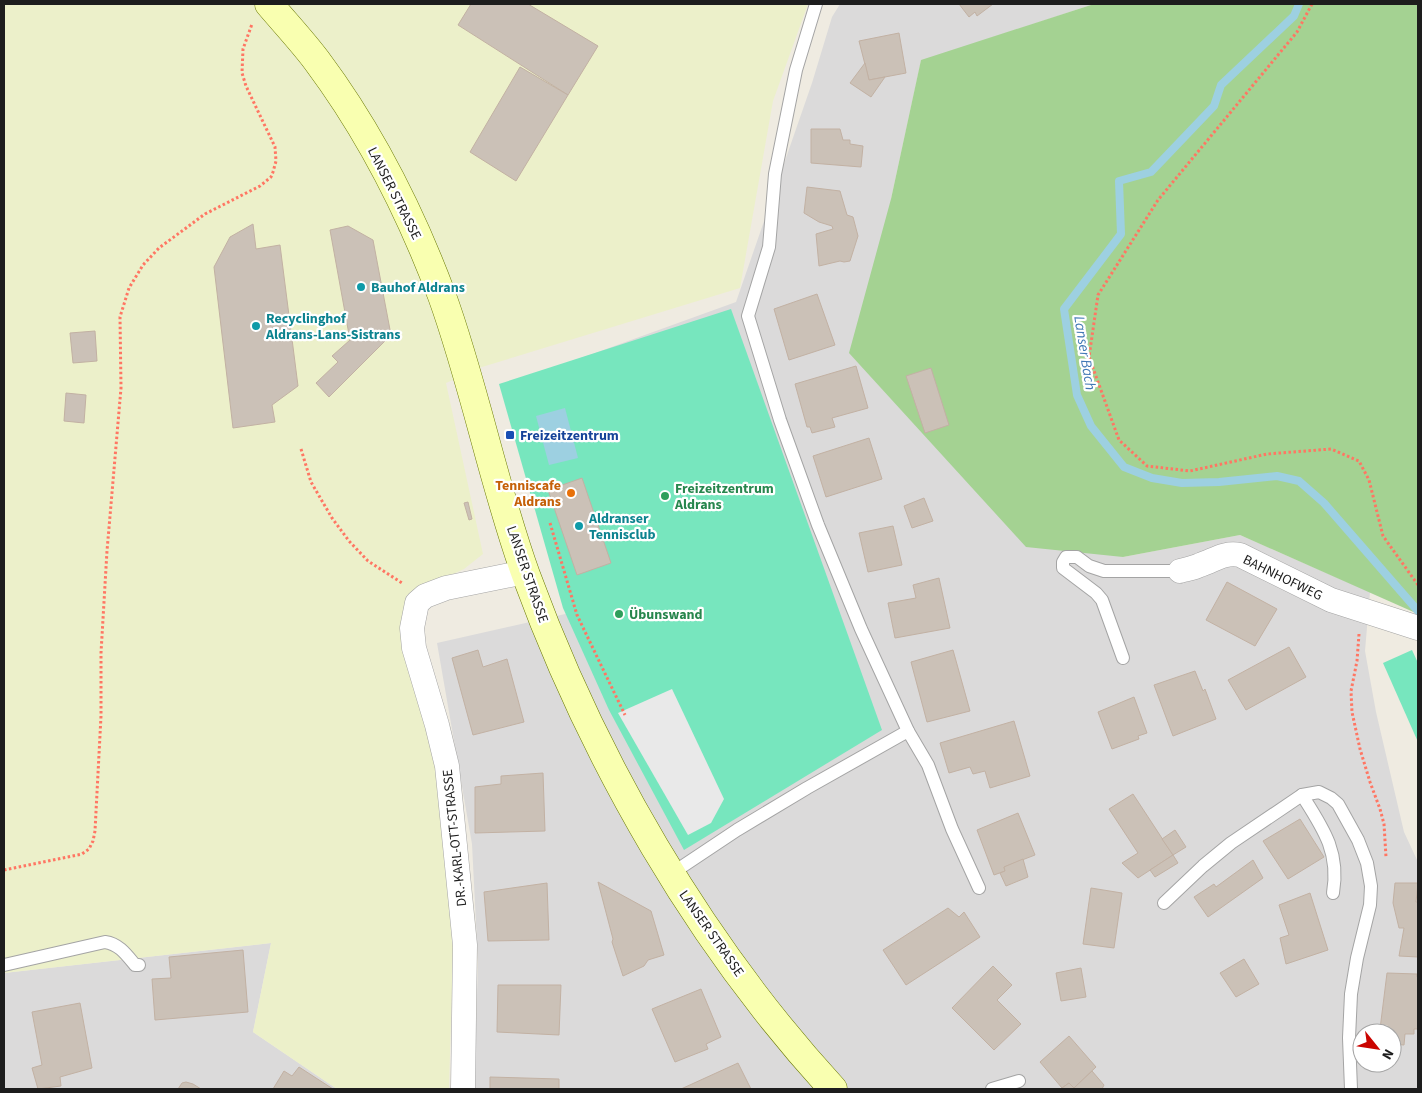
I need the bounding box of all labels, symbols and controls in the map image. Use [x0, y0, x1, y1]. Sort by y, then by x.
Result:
street label: LANSER STRASSE [362, 144, 426, 243]
place label: Bauhof Aldrans [371, 278, 465, 298]
marker: Bauhof Aldrans [355, 281, 367, 293]
place label: Recyclinghof Aldrans-Lans-Sistrans [265, 309, 401, 345]
water label: Lanser Bach [1068, 314, 1101, 392]
marker: Recyclinghof Aldrans-Lans-Sistrans [250, 320, 262, 332]
place label: Freizeitzentrum [520, 426, 619, 446]
marker: Freizeitzentrum [504, 429, 516, 441]
place label: Tenniscafe Aldrans [495, 476, 561, 512]
place label: Freizeitzentrum Aldrans [674, 479, 774, 515]
marker: Tenniscafe Aldrans [565, 487, 577, 499]
marker: Freizeitzentrum Aldrans [659, 490, 671, 502]
place label: Aldranser Tennisclub [588, 509, 656, 545]
marker: Aldranser Tennisclub [573, 520, 585, 532]
street label: LANSER STRASSE [501, 523, 553, 626]
street label: BAHNHOFWEG [1239, 550, 1326, 606]
place label: Übunswand [629, 605, 703, 625]
marker: Übunswand [613, 608, 625, 620]
street label: DR.-KARL-OTT-STRASSE [438, 768, 472, 907]
street label: LANSER STRASSE [674, 886, 748, 981]
north arrow [1352, 1023, 1402, 1073]
text: N [1376, 1045, 1398, 1063]

